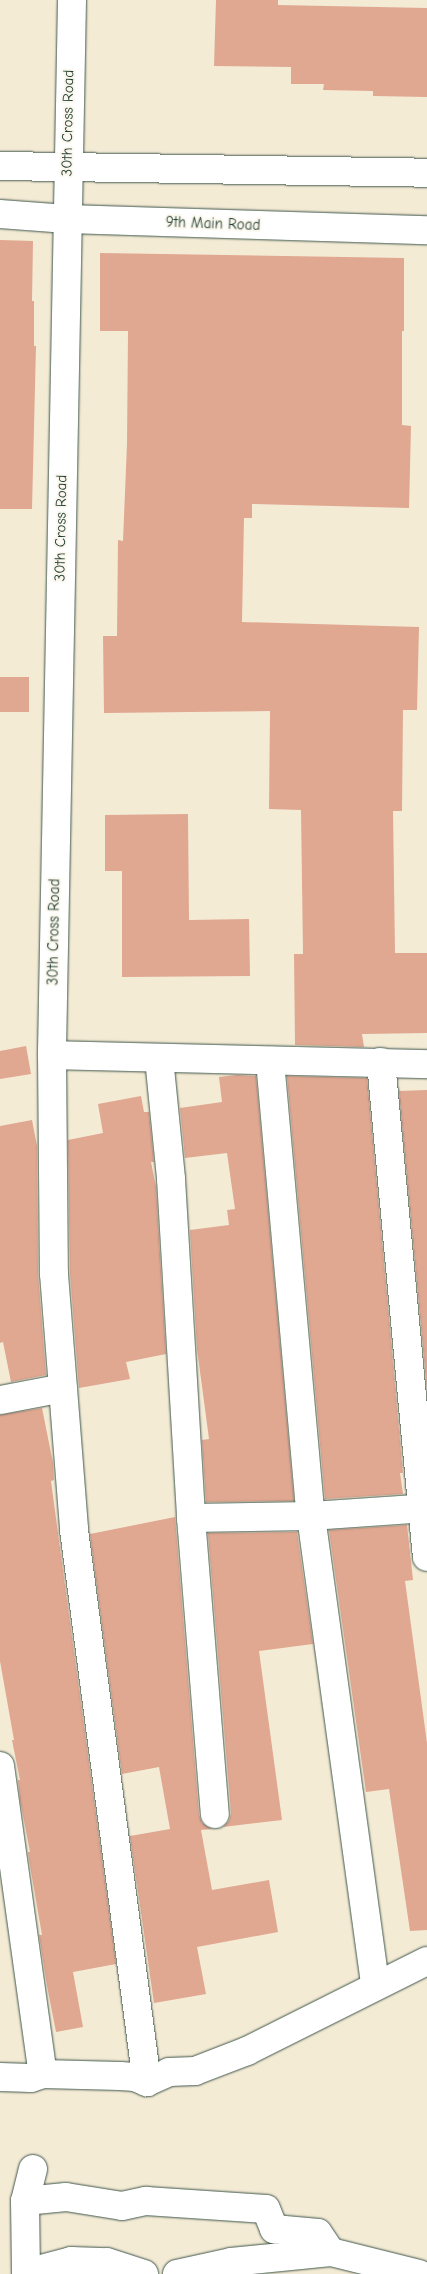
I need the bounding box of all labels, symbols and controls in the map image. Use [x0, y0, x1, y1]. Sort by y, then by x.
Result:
street label: 30th Cross Road [58, 70, 78, 176]
street label: 9th Main Road [165, 213, 261, 235]
street label: 30th Cross Road [51, 475, 71, 581]
street label: 30th Cross Road [44, 879, 64, 985]

